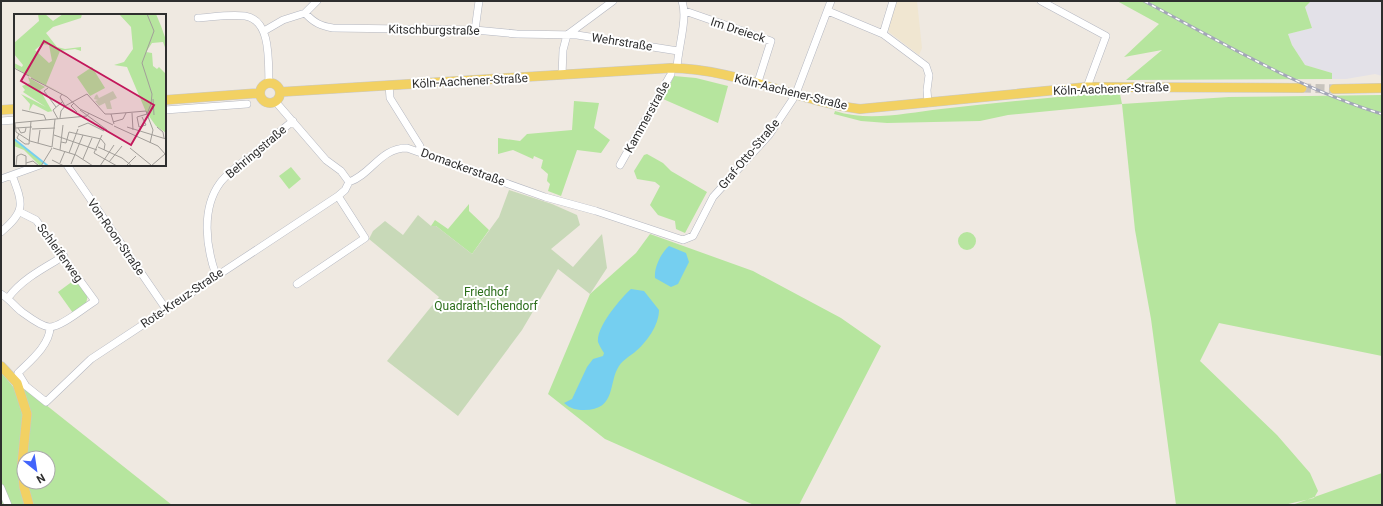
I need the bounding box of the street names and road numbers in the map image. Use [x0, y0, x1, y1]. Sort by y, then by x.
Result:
street label: Im Dreieck [709, 15, 768, 46]
street label: Kitschburgstraße [388, 22, 480, 38]
street label: Wehrstraße [591, 30, 653, 54]
street label: Köln-Aachener-Straße [412, 71, 528, 91]
street label: Köln-Aachener-Straße [733, 71, 849, 113]
street label: Kammerstraße [622, 79, 672, 155]
street label: Köln-Aachener-Straße [1053, 80, 1169, 98]
street label: Graf-Otto-Straße [716, 116, 782, 192]
street label: Behringstraße [223, 123, 289, 181]
street label: Domackerstraße [419, 145, 507, 189]
street label: Von-Roon-Straße [84, 196, 148, 278]
street label: Schleiferweg [34, 221, 86, 285]
street label: Rote-Kreuz-Straße [138, 265, 226, 331]

